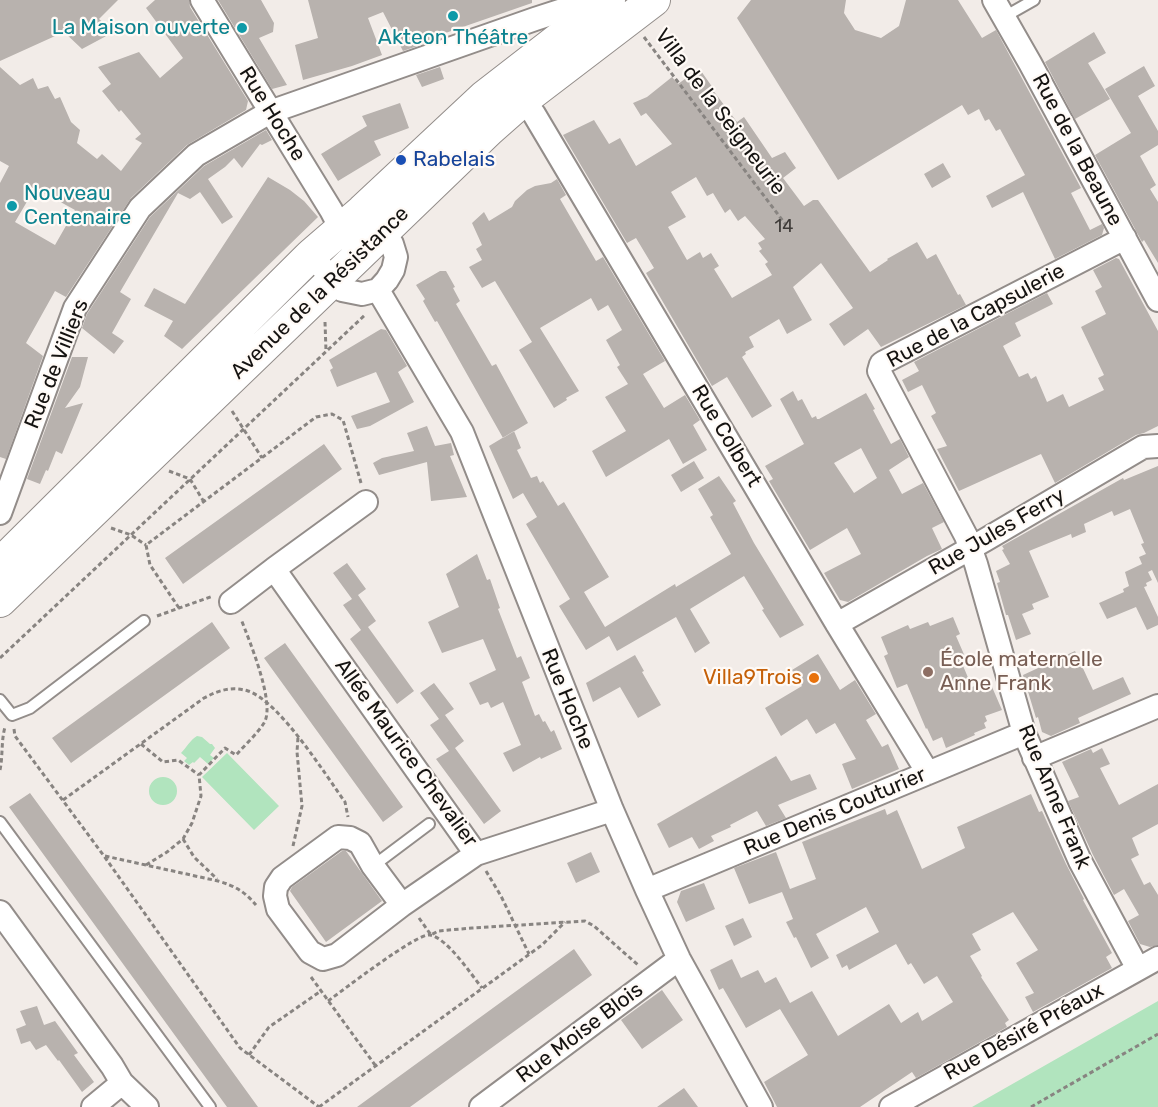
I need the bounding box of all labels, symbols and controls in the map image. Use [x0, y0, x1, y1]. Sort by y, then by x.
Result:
marker: Akteon Théâtre [446, 9, 460, 23]
place label: La Maison ouverte [52, 15, 230, 41]
marker: La Maison ouverte [235, 21, 249, 35]
street label: Villa de la Seigneurie [649, 24, 791, 200]
place label: Akteon Théâtre [378, 25, 528, 51]
street label: Rue Hoche [233, 62, 311, 166]
street label: Rue de la Beaune [1026, 69, 1128, 231]
place label: Rabelais [413, 147, 495, 173]
marker: Rabelais [394, 153, 408, 167]
place label: Nouveau Centenaire [24, 181, 131, 231]
marker: Nouveau Centenaire [5, 199, 19, 213]
street label: Avenue de la Résistance [226, 201, 414, 385]
house number: 14 [775, 216, 793, 238]
street label: Rue de la Capsulerie [883, 258, 1069, 374]
street label: Rue de Villiers [20, 296, 94, 432]
street label: Rue Colbert [686, 380, 766, 492]
street label: Rue Jules Ferry [924, 483, 1070, 581]
street label: Rue Hoche [535, 645, 599, 753]
place label: École maternelle Anne Frank [940, 647, 1103, 697]
street label: Allée Maurice Chevalier [329, 654, 483, 852]
place label: Villa9Trois [703, 665, 802, 691]
marker: École maternelle Anne Frank [921, 665, 935, 679]
marker: Villa9Trois [807, 671, 821, 685]
street label: Rue Anne Frank [1012, 721, 1096, 873]
street label: Rue Denis Couturier [740, 762, 930, 862]
street label: Rue Moise Blois [512, 977, 648, 1089]
street label: Rue Désiré Préaux [940, 978, 1108, 1086]

